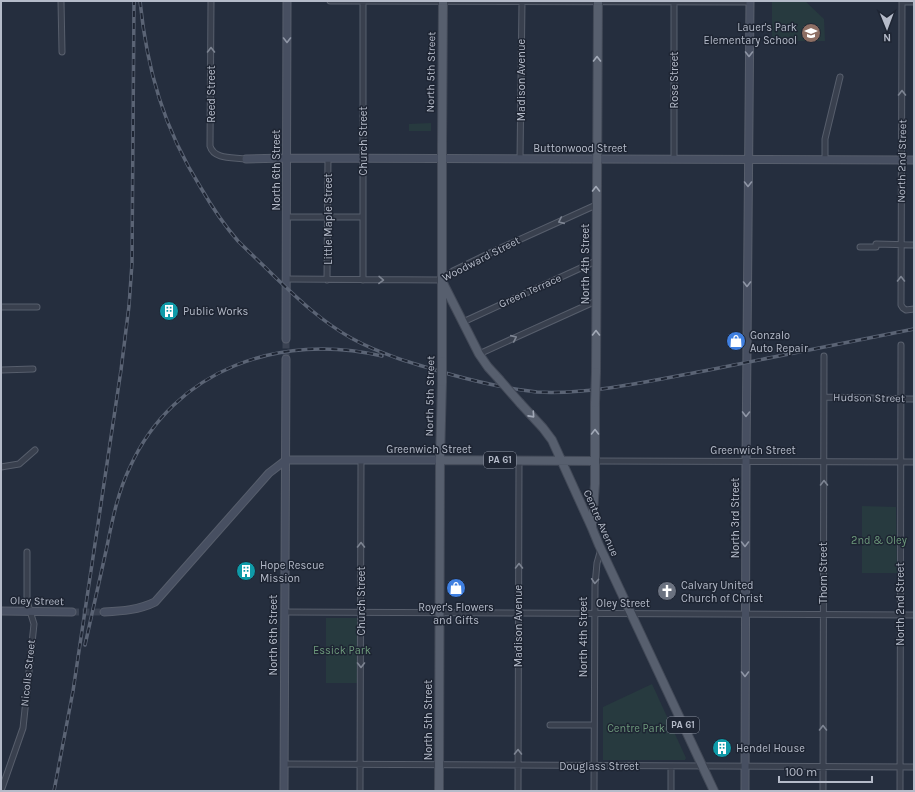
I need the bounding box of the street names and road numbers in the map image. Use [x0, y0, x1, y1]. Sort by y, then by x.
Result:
street label: North 5th Street [424, 32, 438, 112]
street label: Madison Avenue [515, 38, 528, 121]
street label: Rose Street [668, 52, 681, 109]
street label: Reed Street [205, 65, 218, 123]
street label: Church Street [357, 106, 370, 176]
street label: North 2nd Street [895, 119, 909, 203]
street label: North 6th Street [270, 130, 283, 210]
street label: Buttonwood Street [533, 142, 627, 155]
street label: Little Maple Street [322, 173, 335, 265]
street label: North 4th Street [579, 224, 592, 304]
street label: Woodward Street [440, 234, 522, 284]
street label: Green Terrace [497, 271, 564, 311]
street label: North 5th Street [423, 356, 437, 436]
street label: Hudson Street [833, 391, 905, 405]
street label: Greenwich Street [386, 443, 472, 456]
street label: Greenwich Street [710, 444, 796, 457]
road number: PA 61 [484, 452, 516, 468]
street label: North 3rd Street [729, 478, 742, 558]
street label: Centre Avenue [580, 488, 622, 559]
street label: Thorn Street [817, 542, 830, 604]
street label: North 2nd Street [894, 562, 907, 646]
street label: Church Street [355, 566, 368, 636]
street label: Madison Avenue [512, 584, 525, 667]
street label: Oley Street [10, 594, 64, 608]
street label: North 6th Street [267, 595, 280, 675]
street label: North 4th Street [577, 597, 590, 677]
street label: Oley Street [596, 597, 650, 610]
street label: Nicolls Street [18, 639, 38, 707]
street label: North 5th Street [422, 680, 435, 760]
road number: PA 61 [667, 717, 699, 733]
street label: Douglass Street [559, 760, 639, 773]

